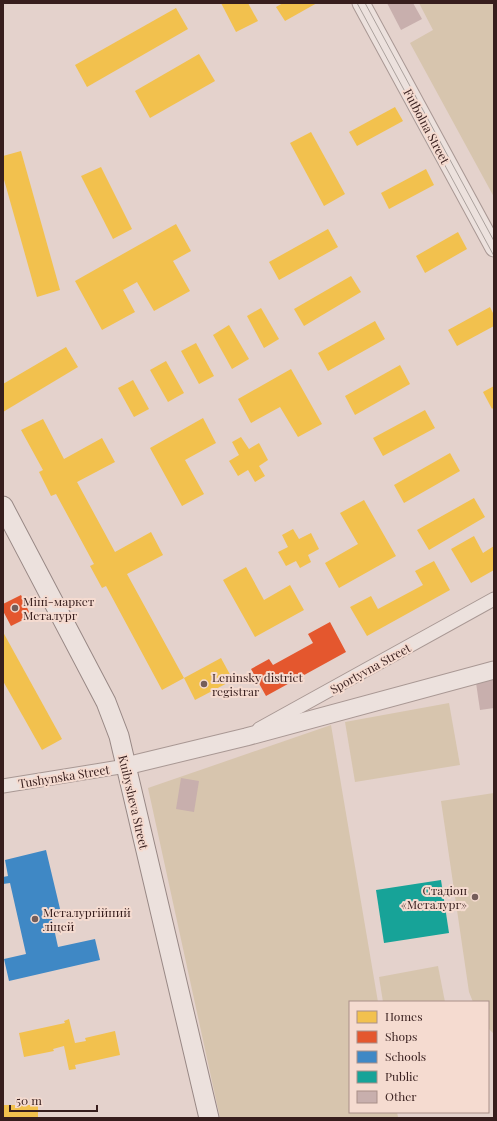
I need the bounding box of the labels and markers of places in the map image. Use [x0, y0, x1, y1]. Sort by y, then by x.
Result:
place label: Міні-маркет Металург [23, 593, 95, 623]
marker: Міні-маркет Металург [10, 603, 20, 613]
place label: Leninsky district registrar [212, 669, 303, 699]
marker: Leninsky district registrar [199, 679, 209, 689]
place label: Стадіон «Металург» [401, 882, 467, 912]
marker: Стадіон «Металург» [470, 892, 480, 902]
place label: Металургійний ліцей [43, 904, 131, 934]
marker: Металургійний ліцей [30, 914, 40, 924]

